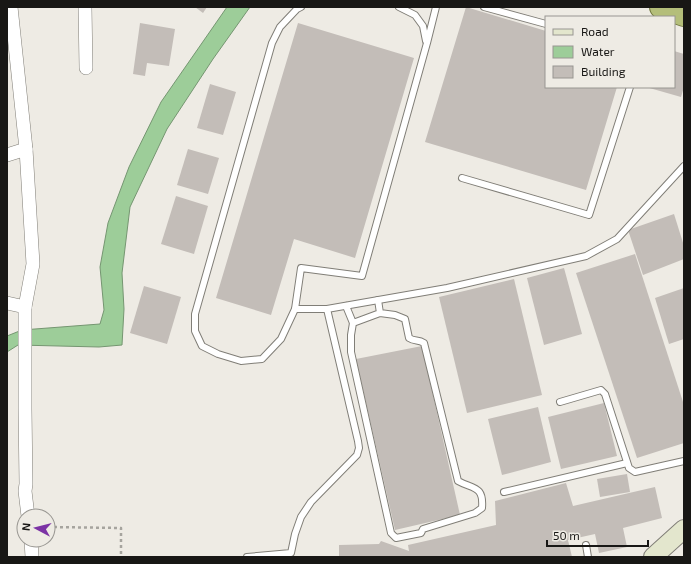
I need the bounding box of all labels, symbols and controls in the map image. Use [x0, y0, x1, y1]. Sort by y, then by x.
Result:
legend [545, 16, 675, 88]
text: Road [581, 24, 609, 38]
text: Water [581, 44, 615, 58]
text: Building [581, 64, 626, 78]
north arrow [16, 508, 56, 548]
text: N [19, 522, 33, 531]
scale bar [547, 522, 648, 548]
text: 50 m [553, 528, 580, 542]

